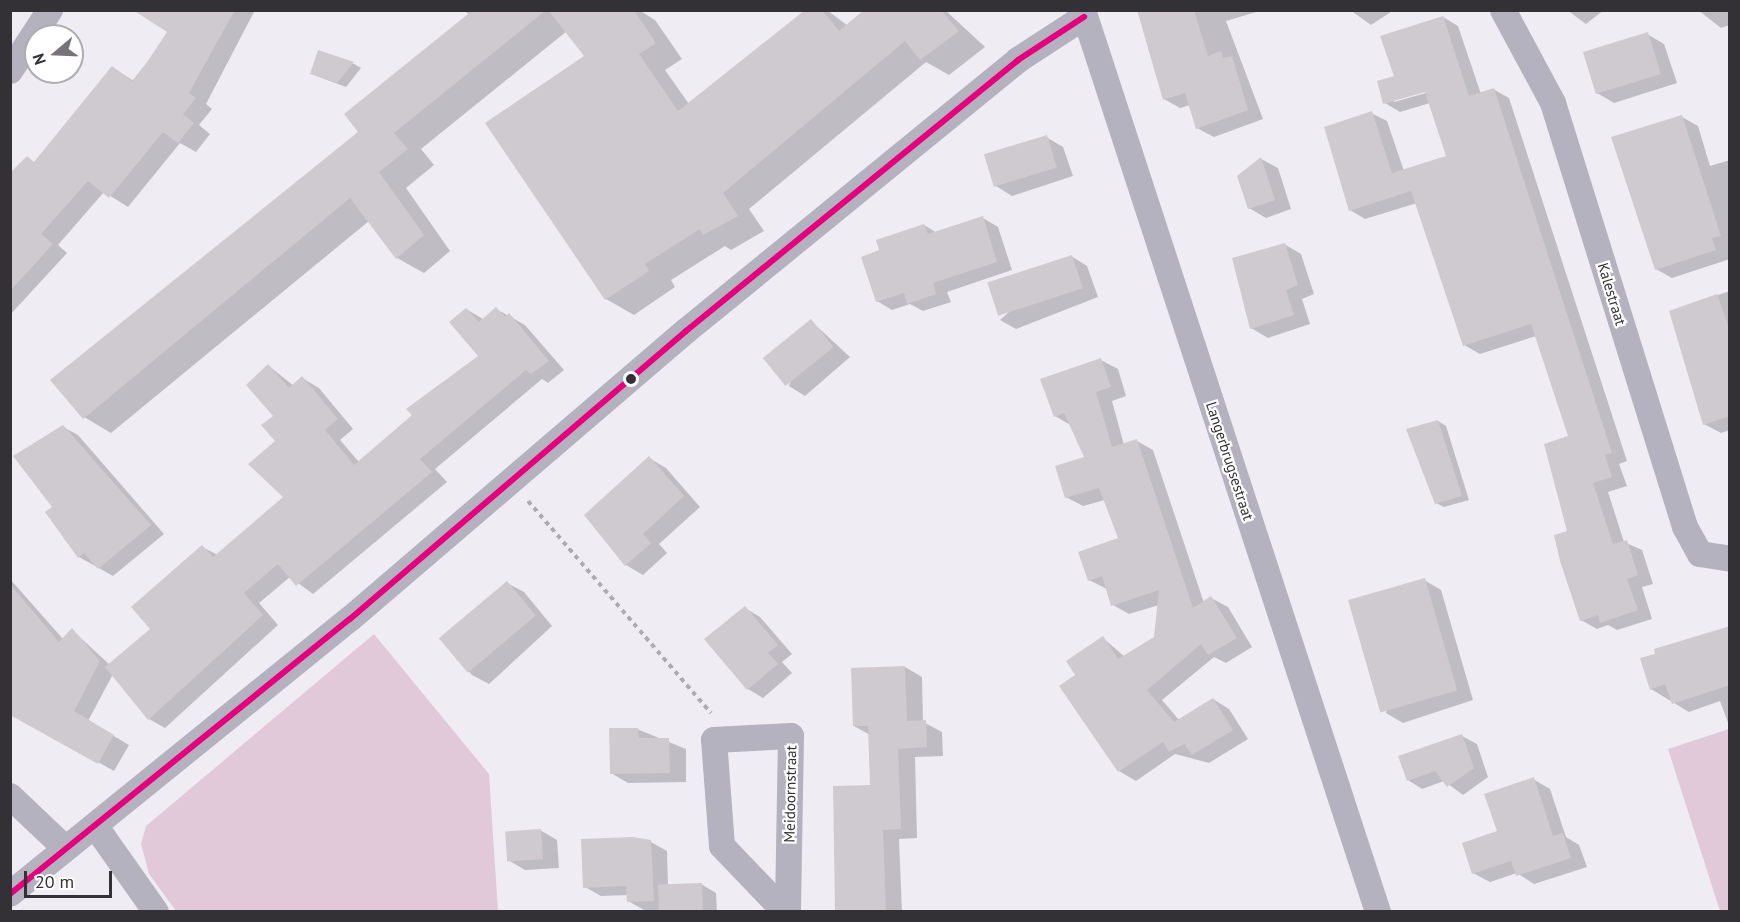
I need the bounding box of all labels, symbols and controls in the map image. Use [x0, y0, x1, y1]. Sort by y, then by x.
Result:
north arrow [24, 24, 84, 84]
text: N [28, 51, 50, 67]
street label: Kalestraat [1594, 260, 1630, 328]
unlabelled marker [625, 373, 637, 385]
street label: Langerbrugsestraat [1202, 399, 1258, 523]
street label: Meidoornstraat [780, 745, 800, 843]
scale bar [27, 859, 116, 897]
text: 20 m [35, 870, 74, 893]

